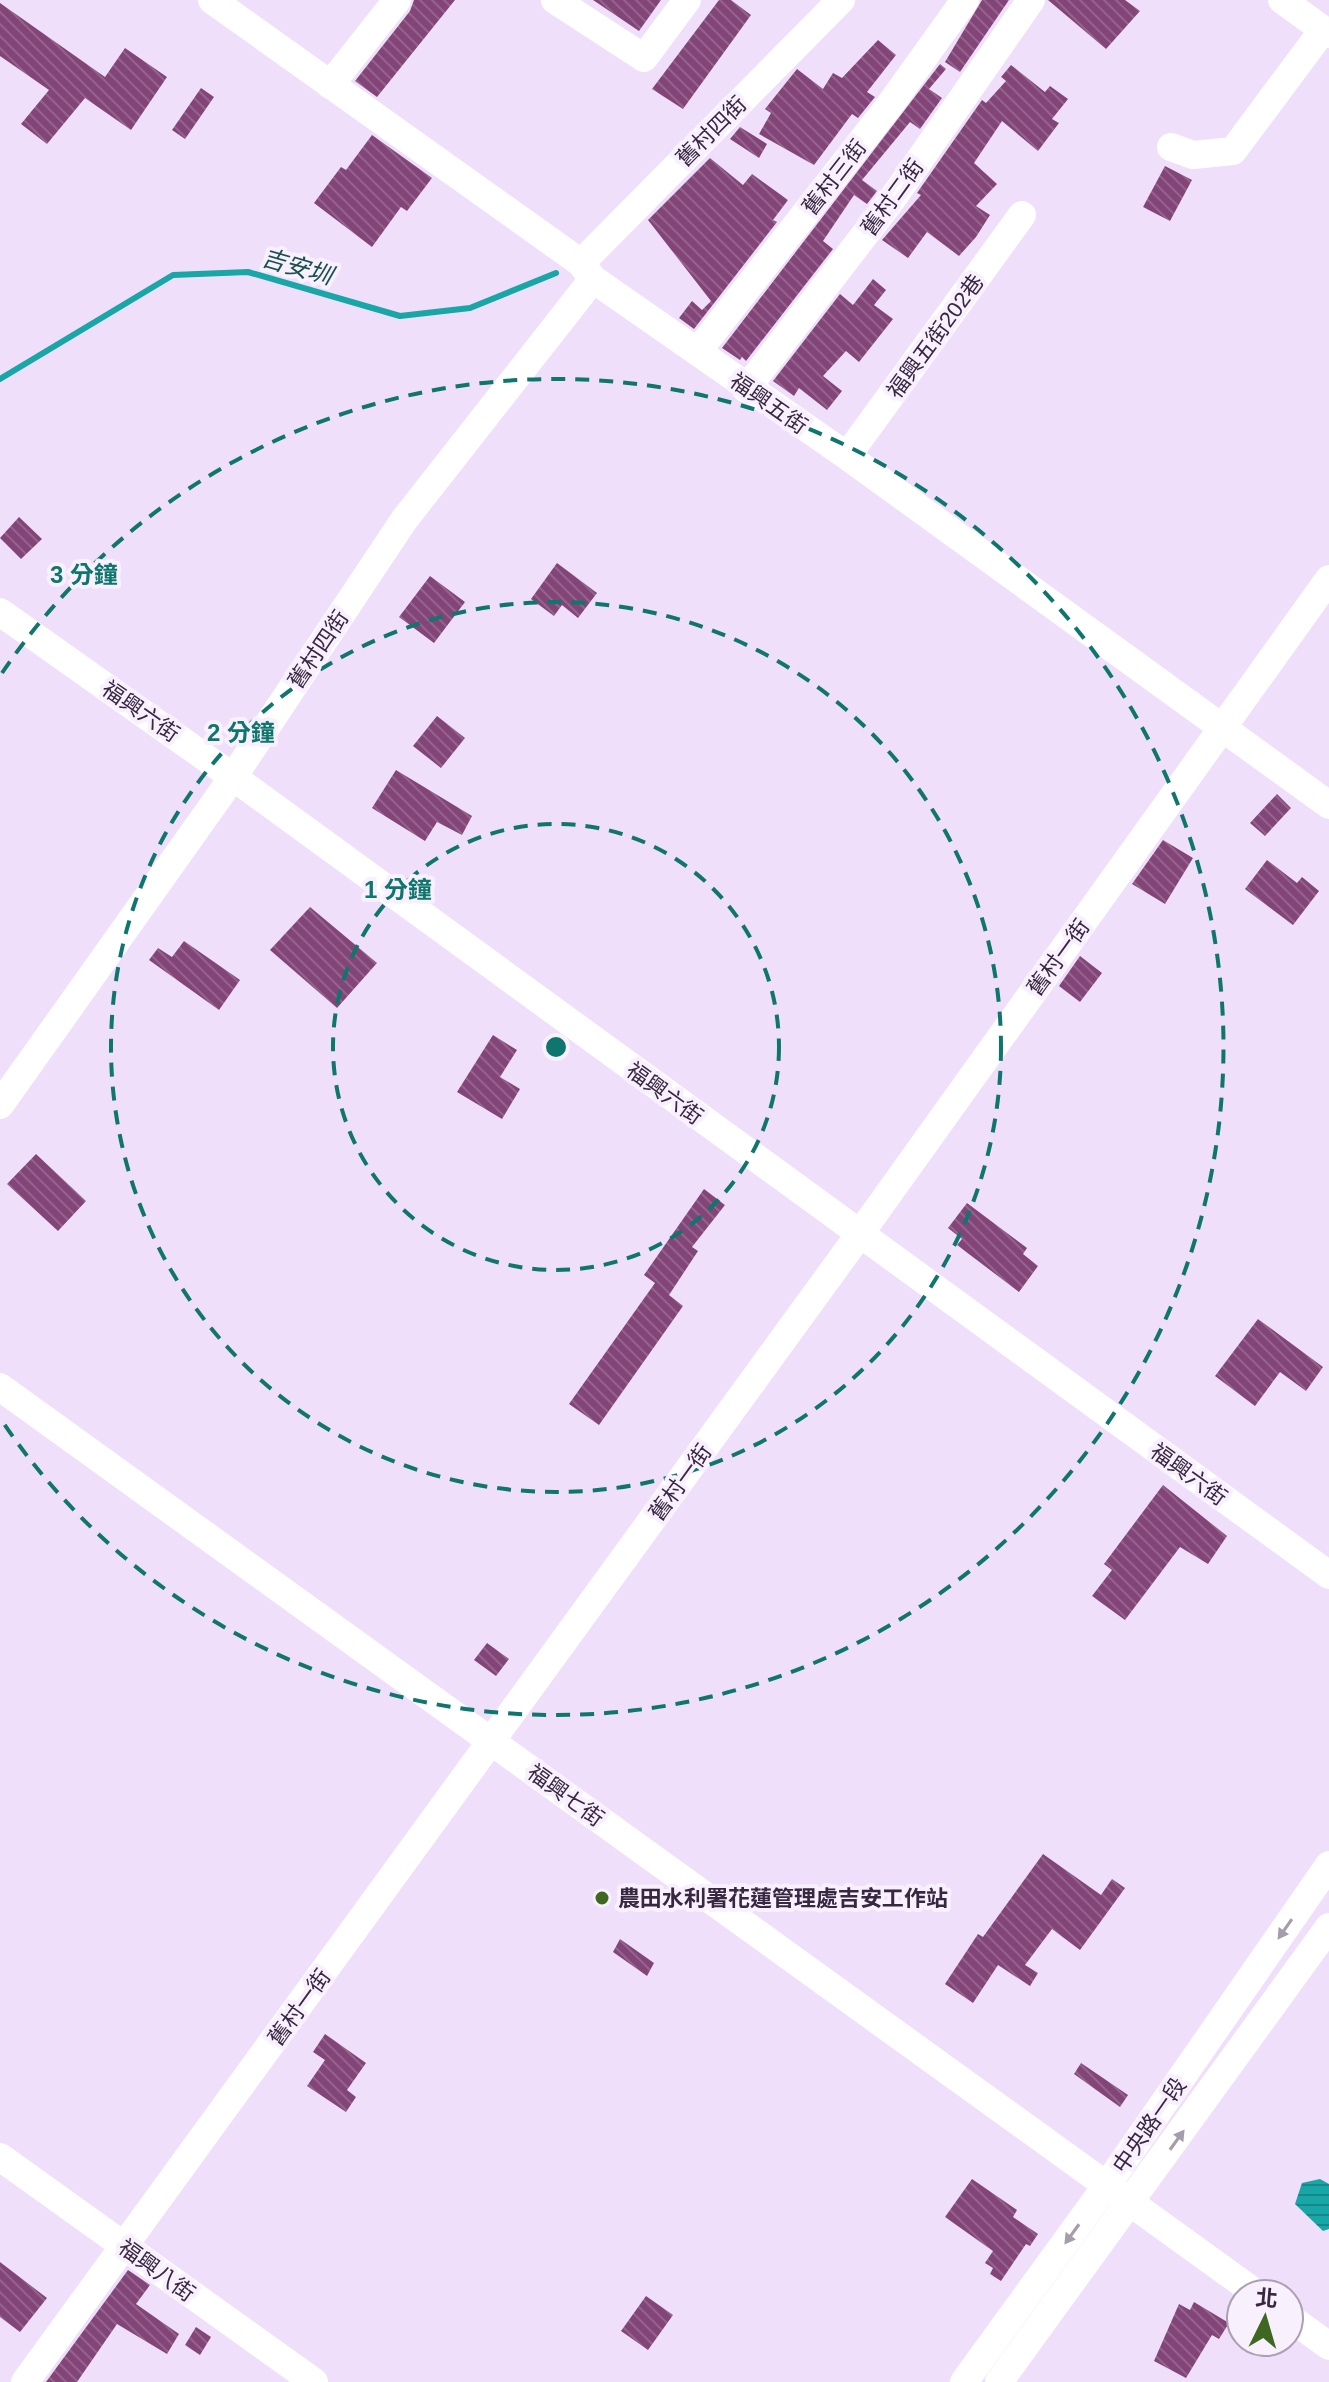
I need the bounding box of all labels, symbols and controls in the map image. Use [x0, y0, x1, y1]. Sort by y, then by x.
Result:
street label: 舊村四街 [671, 91, 751, 171]
street label: 舊村三街 [797, 135, 871, 220]
street label: 舊村二街 [856, 154, 928, 240]
water label: 吉安圳 [259, 244, 338, 290]
street label: 福興五街202巷 [882, 270, 989, 403]
street label: 福興五街 [725, 368, 812, 439]
text: 3 分鐘 [50, 561, 118, 588]
street label: 舊村四街 [283, 606, 353, 693]
street label: 福興六街 [97, 676, 184, 747]
text: 2 分鐘 [207, 719, 275, 746]
text: 1 分鐘 [364, 876, 432, 903]
street label: 舊村一街 [1022, 914, 1094, 1000]
centre of rings [542, 1033, 570, 1061]
street label: 福興六街 [622, 1057, 708, 1129]
street label: 福興六街 [1146, 1438, 1232, 1510]
street label: 舊村一街 [644, 1439, 716, 1525]
street label: 福興七街 [523, 1759, 609, 1831]
place label: 農田水利署花蓮管理處吉安工作站 [618, 1886, 948, 1911]
marker: 農田水利署花蓮管理處吉安工作站 [593, 1889, 611, 1907]
one-way arrow [1278, 1918, 1293, 1939]
street label: 舊村一街 [263, 1964, 335, 2050]
street label: 中央路一段 [1108, 2073, 1191, 2178]
one-way arrow [1169, 2130, 1184, 2151]
one-way arrow [1065, 2223, 1080, 2244]
street label: 福興八街 [114, 2234, 200, 2306]
north arrow [1225, 2278, 1305, 2358]
text: 北 [1255, 2285, 1279, 2312]

